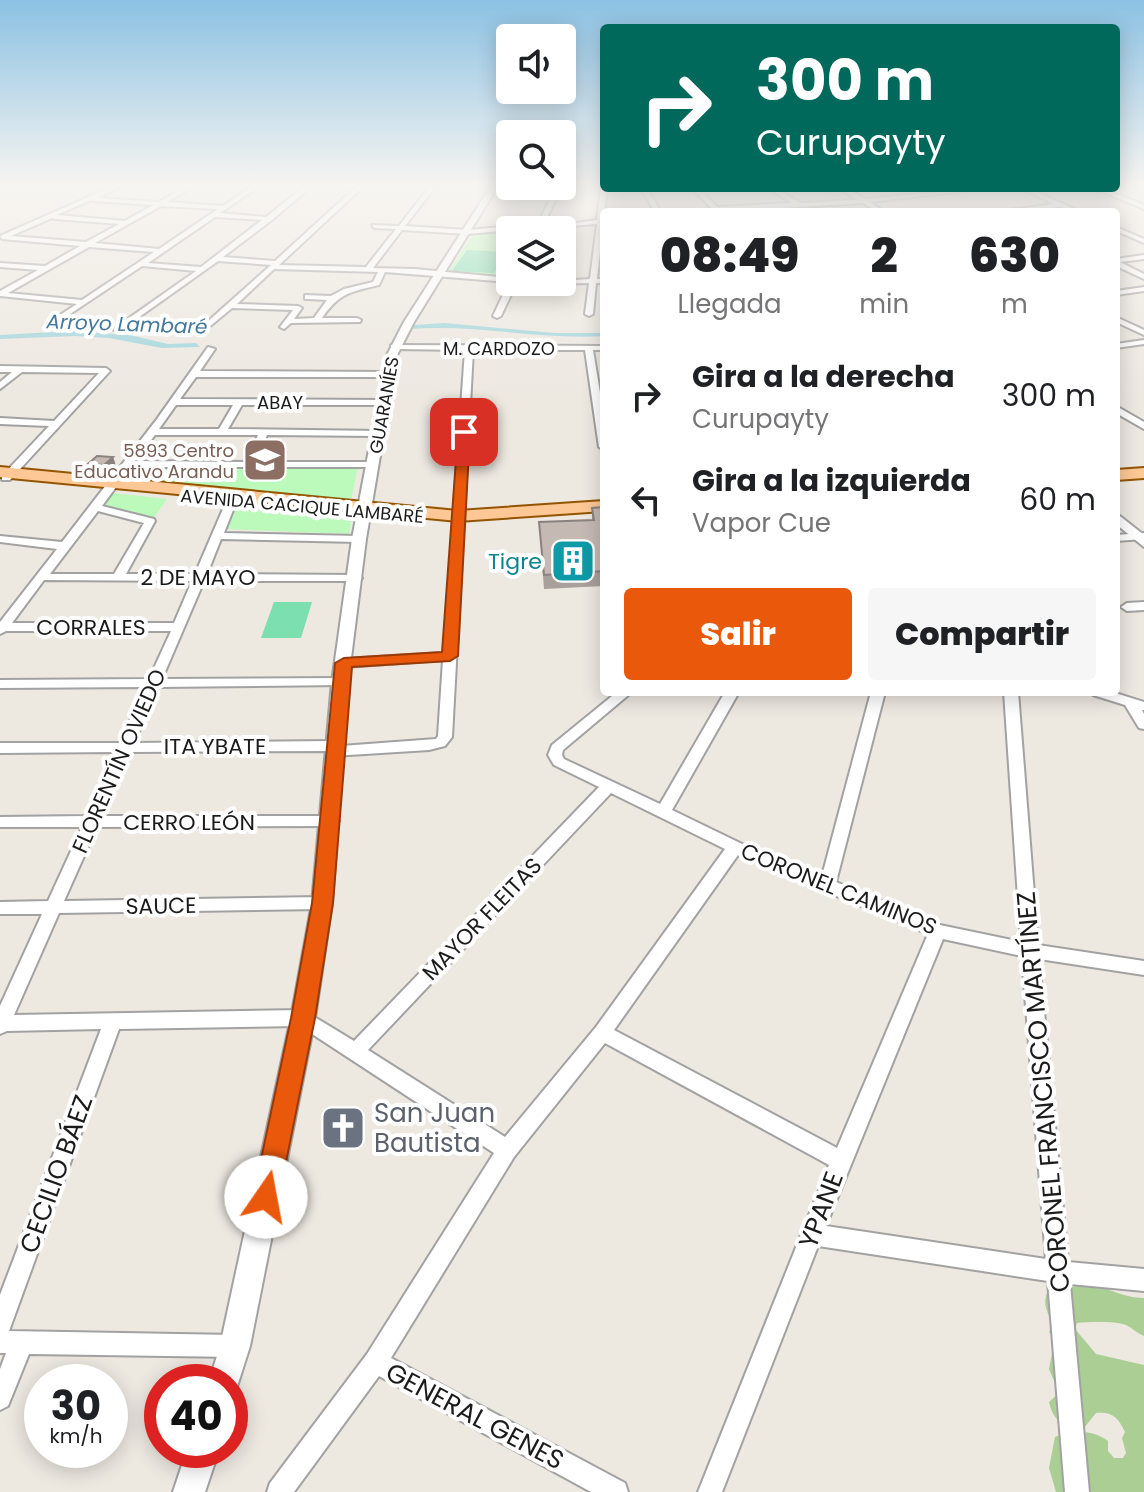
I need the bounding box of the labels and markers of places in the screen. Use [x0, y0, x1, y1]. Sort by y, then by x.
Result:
pin [430, 398, 498, 466]
school or university icon: 5893 Centro Educativo Arandu [241, 436, 289, 484]
place label: 5893 Centro Educativo Arandu [74, 438, 234, 484]
building icon: Tigre [549, 537, 597, 585]
place label: Tigre [488, 546, 542, 577]
place label: San Juan Bautista [374, 1095, 495, 1161]
church icon: San Juan Bautista [319, 1104, 367, 1152]

